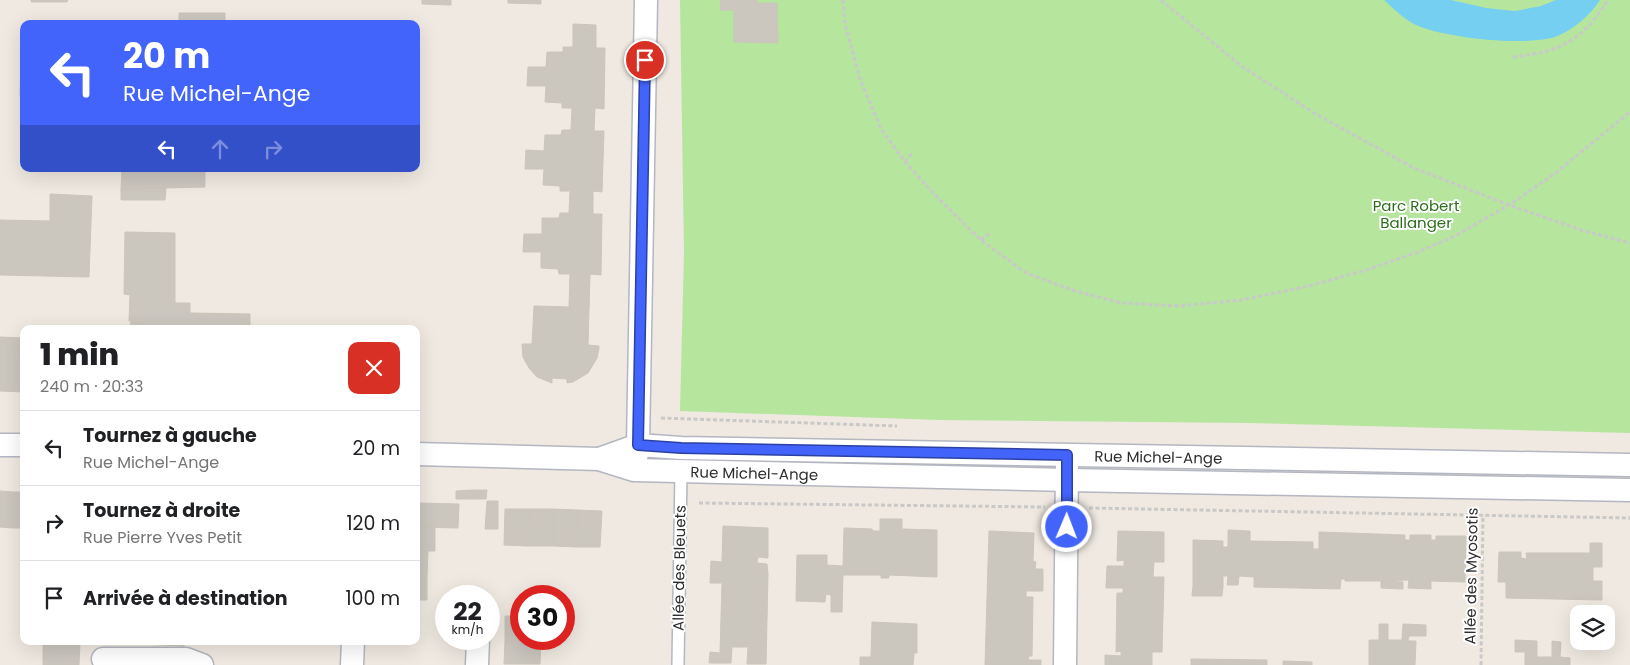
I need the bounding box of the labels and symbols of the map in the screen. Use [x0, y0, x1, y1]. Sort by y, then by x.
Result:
pin [624, 39, 666, 81]
park label: Parc Robert Ballanger [1373, 195, 1459, 233]
street label: Rue Michel-Ange [1094, 445, 1222, 468]
street label: Rue Michel-Ange [690, 461, 818, 485]
position arrow [1040, 500, 1092, 552]
street label: Allée des Bleuets [667, 505, 691, 631]
street label: Allée des Myosotis [1459, 507, 1483, 645]
speed limit sign: 30 [510, 585, 575, 650]

